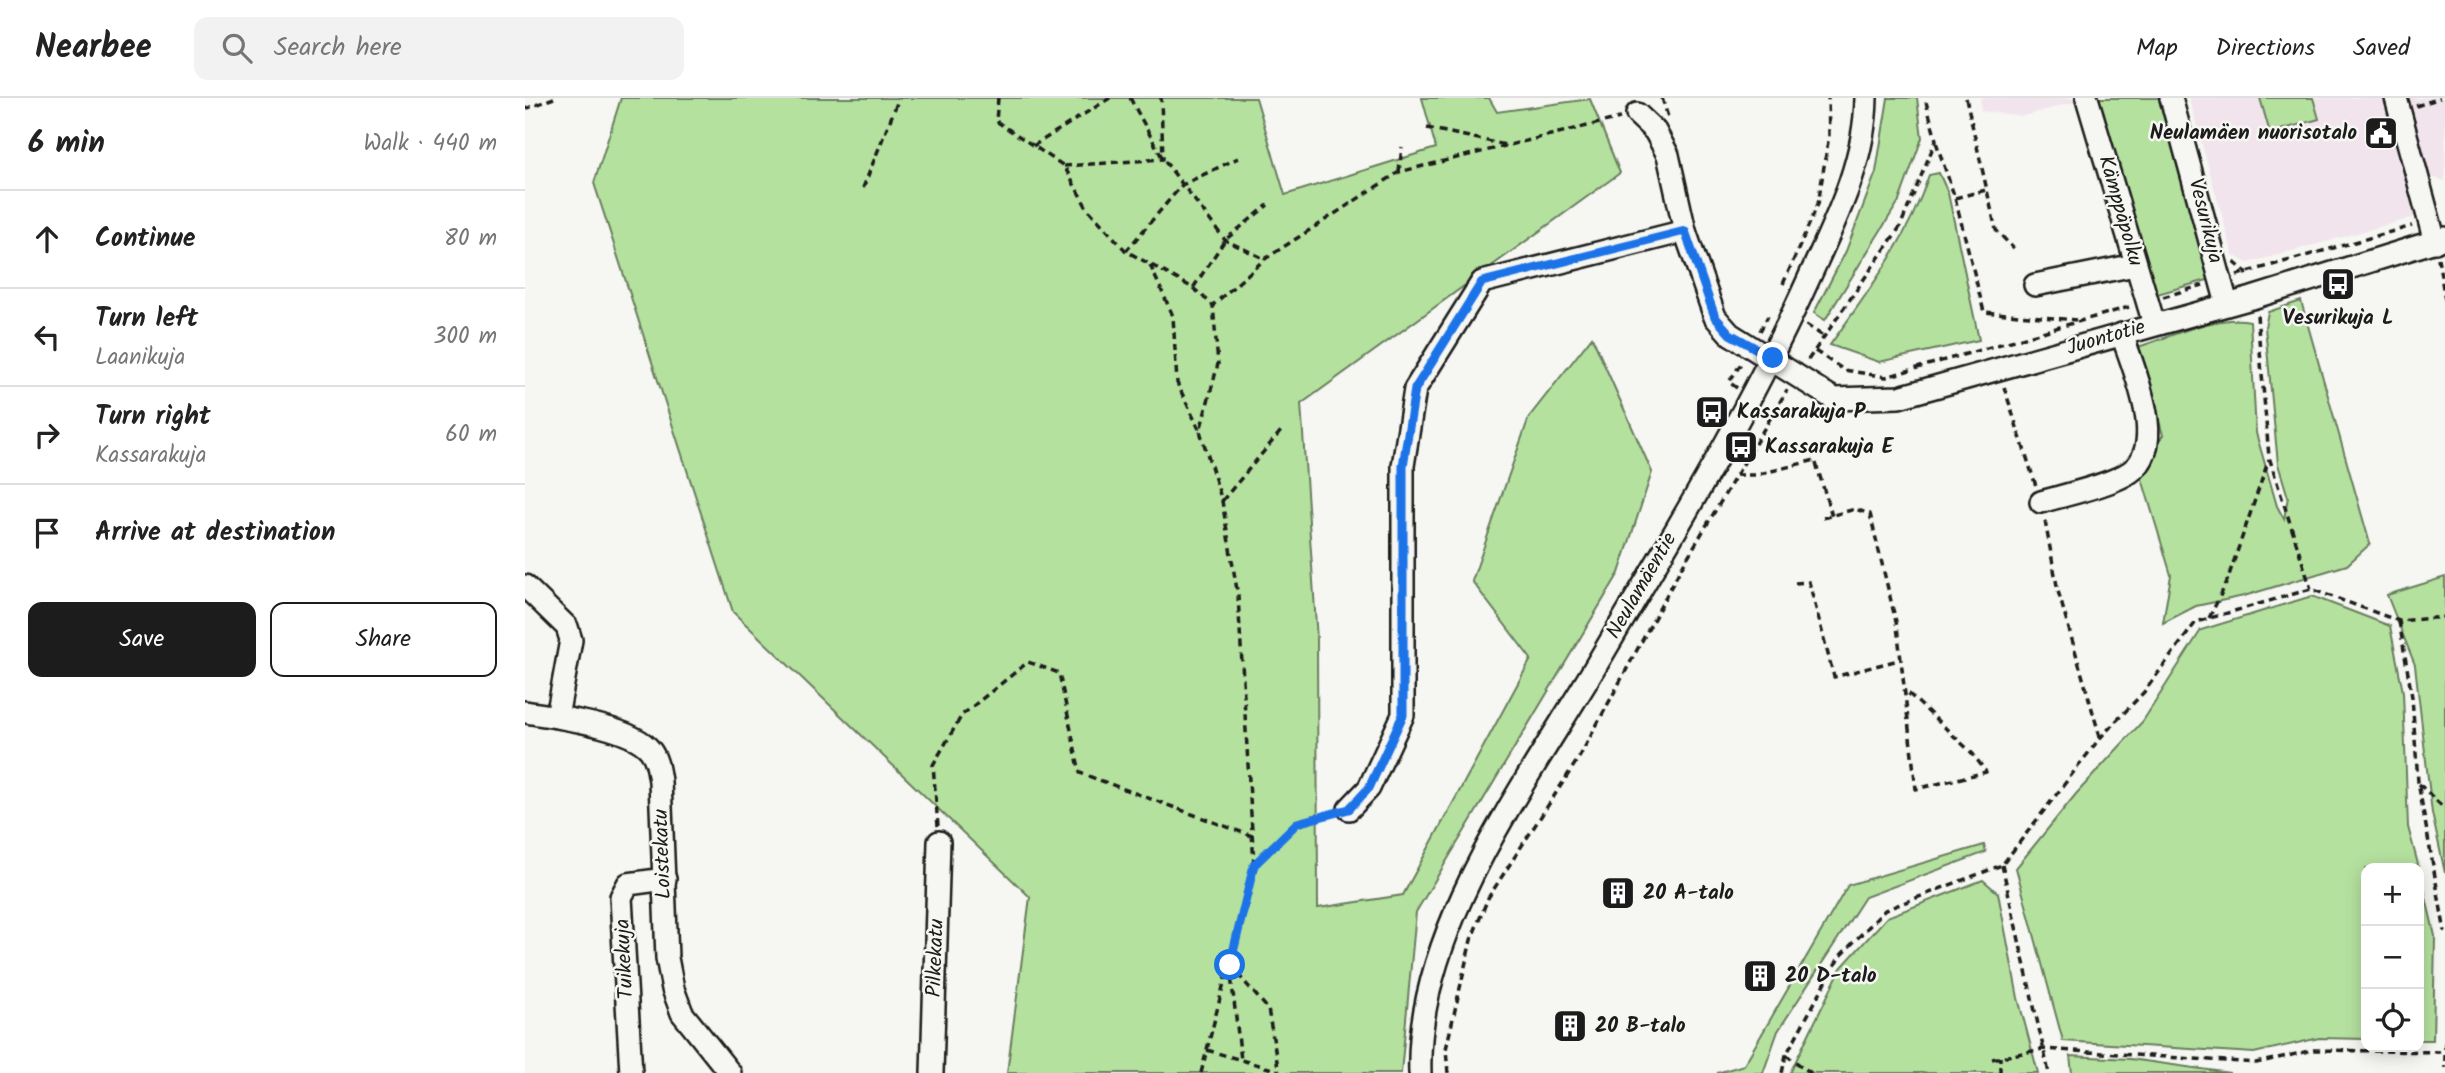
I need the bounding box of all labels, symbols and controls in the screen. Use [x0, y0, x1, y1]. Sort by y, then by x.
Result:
search box [194, 17, 684, 80]
text: Nearbee [35, 22, 152, 75]
text: Search here [274, 27, 402, 69]
icon: search [218, 29, 256, 67]
text: Map [2136, 29, 2178, 68]
text: Directions [2216, 29, 2315, 68]
text: Saved [2353, 29, 2410, 68]
public building icon: Neulamäen nuorisotalo [2362, 114, 2400, 152]
place label: Neulamäen nuorisotalo [2150, 117, 2357, 150]
text: 6 min [28, 120, 105, 168]
text: Walk · 440 m [364, 126, 497, 162]
street label: Kämppäpolku [2088, 152, 2152, 270]
street label: Vesurikuja [2178, 175, 2232, 267]
text: Continue [95, 218, 196, 260]
icon: ahead [28, 220, 66, 258]
text: 80 m [444, 221, 497, 257]
bus stop icon: Vesurikuja L [2319, 265, 2357, 303]
text: Turn left [95, 298, 198, 340]
place label: Vesurikuja L [2283, 302, 2393, 335]
street label: Juontotie [2063, 311, 2150, 365]
icon: left [28, 318, 66, 356]
text: 300 m [433, 319, 497, 355]
text: Laanikuja [95, 340, 185, 376]
route end [1757, 342, 1788, 373]
bus stop icon: Kassarakuja P [1693, 393, 1731, 431]
text: Turn right [95, 396, 211, 438]
place label: Kassarakuja P [1737, 396, 1867, 429]
icon: right [28, 416, 66, 454]
text: 60 m [445, 417, 497, 453]
bus stop icon: Kassarakuja E [1722, 428, 1760, 466]
place label: Kassarakuja E [1765, 431, 1895, 464]
text: Kassarakuja [95, 438, 207, 474]
text: Arrive at destination [95, 512, 335, 554]
icon: arrive [28, 514, 66, 552]
street label: Neulamäentie [1598, 526, 1686, 646]
button: Save [28, 602, 256, 677]
button: Share [270, 602, 497, 677]
street label: Loistekatu [645, 808, 681, 900]
map controls [2361, 863, 2424, 1052]
button: + [2361, 863, 2424, 926]
building icon: 20 A-talo [1599, 874, 1637, 912]
place label: 20 A-talo [1643, 877, 1734, 910]
street label: Tuikekuja [606, 918, 644, 1000]
street label: Pilkekatu [918, 918, 954, 998]
button: − [2361, 926, 2424, 989]
route start [1214, 949, 1245, 980]
building icon: 20 D-talo [1741, 957, 1779, 995]
place label: 20 D-talo [1785, 960, 1877, 993]
button: locate [2361, 989, 2424, 1052]
building icon: 20 B-talo [1551, 1007, 1589, 1045]
place label: 20 B-talo [1595, 1010, 1686, 1043]

